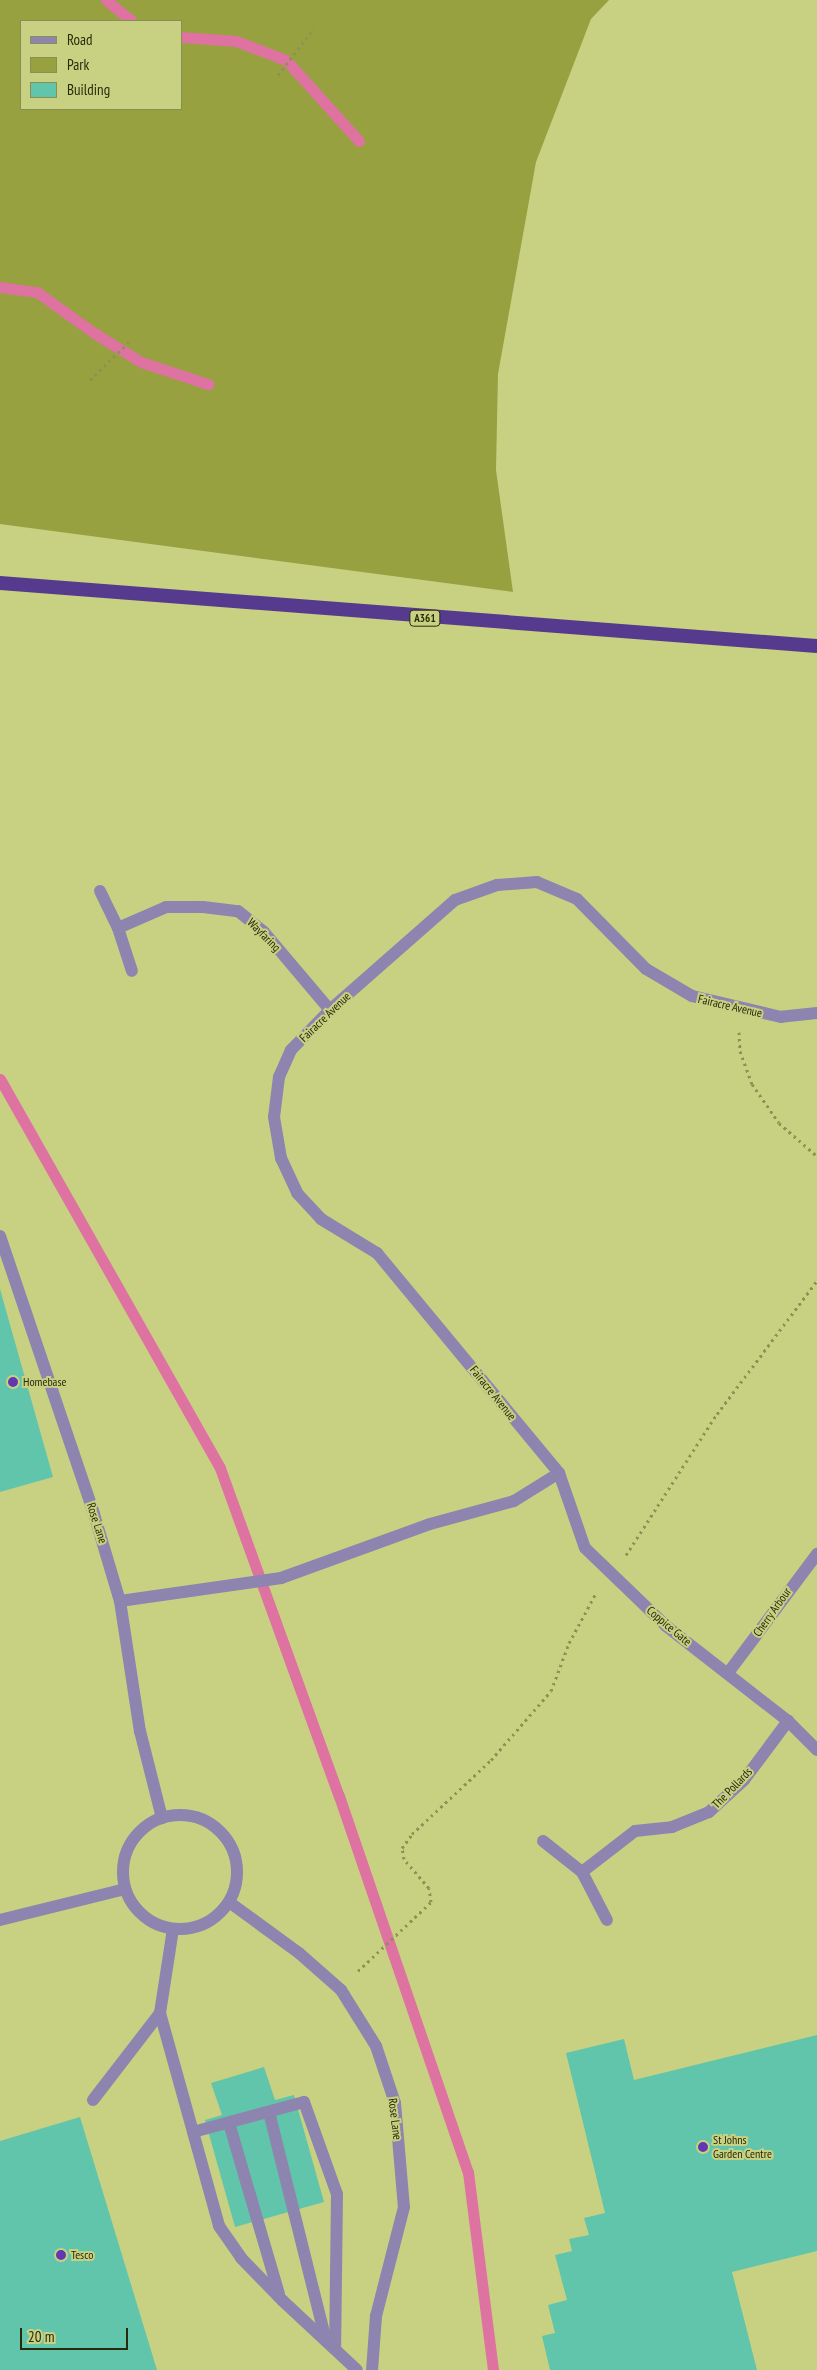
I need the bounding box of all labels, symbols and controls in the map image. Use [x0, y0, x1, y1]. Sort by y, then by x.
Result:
legend [20, 20, 182, 110]
text: Road [67, 30, 93, 49]
text: Park [67, 55, 89, 74]
text: Building [67, 80, 110, 99]
road number: A361 [409, 610, 441, 626]
street label: Wayfaring [244, 915, 284, 955]
street label: Fairacre Avenue [296, 989, 354, 1045]
street label: Fairacre Avenue [696, 992, 764, 1020]
street label: Fairacre Avenue [467, 1363, 519, 1423]
place label: Homebase [23, 1375, 66, 1389]
marker: Homebase [7, 1376, 19, 1388]
street label: Rose Lane [84, 1501, 110, 1545]
street label: Cherry Arbour [750, 1584, 794, 1640]
street label: Coppice Gate [644, 1603, 694, 1649]
street label: The Pollards [709, 1765, 755, 1811]
street label: Rose Lane [385, 2097, 405, 2141]
place label: St Johns Garden Centre [713, 2133, 772, 2161]
marker: St Johns Garden Centre [697, 2141, 709, 2153]
place label: Tesco [71, 2248, 93, 2262]
marker: Tesco [55, 2249, 67, 2261]
scale bar [22, 2318, 130, 2350]
text: 20 m [28, 2327, 54, 2346]

